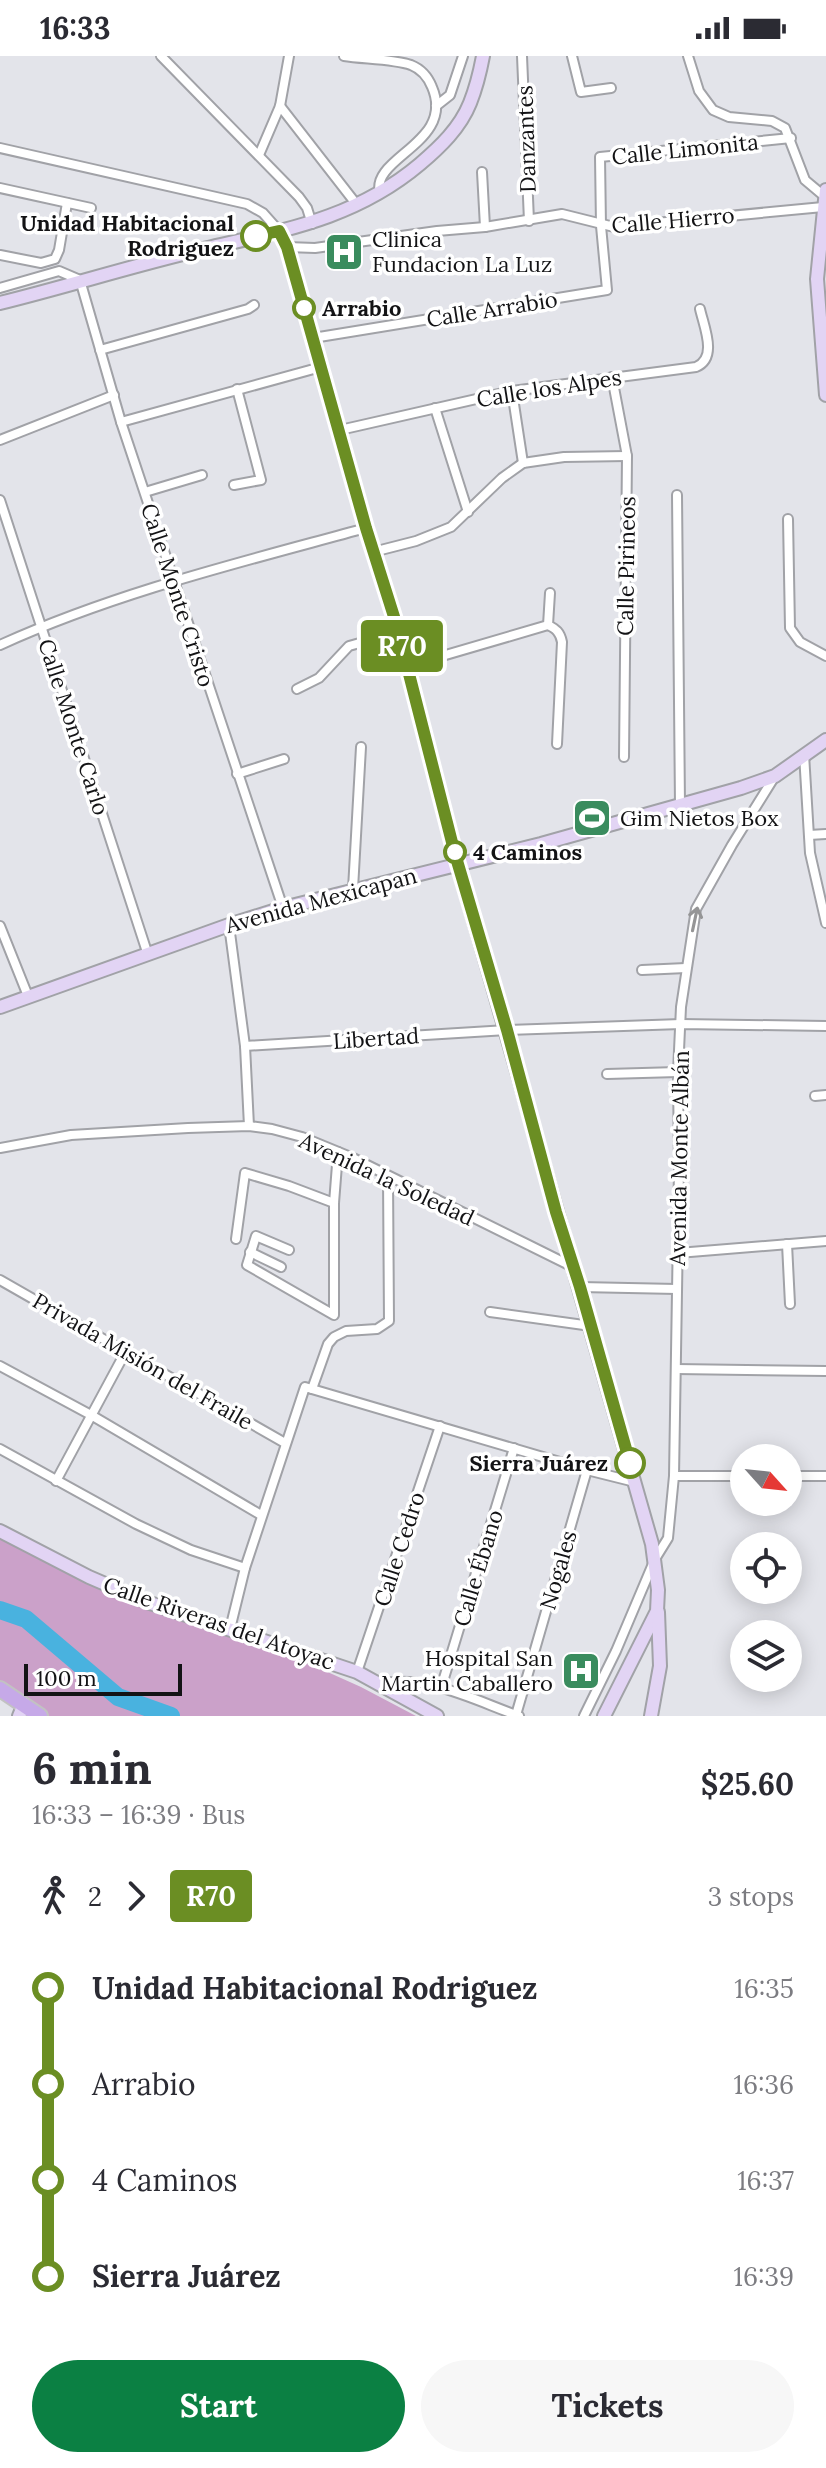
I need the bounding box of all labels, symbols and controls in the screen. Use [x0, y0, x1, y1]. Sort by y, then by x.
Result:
text: 16:33 [40, 9, 111, 47]
street label: Danzantes [510, 85, 542, 193]
street label: Calle Limonita [610, 127, 760, 171]
street label: Calle Hierro [610, 201, 736, 239]
place label: Unidad Habitacional Rodriguez [20, 209, 234, 262]
marker: Unidad Habitacional Rodriguez [241, 221, 271, 251]
place label: Clinica Fundacion La Luz [372, 225, 552, 278]
hospital icon: Clinica Fundacion La Luz [323, 231, 365, 273]
street label: Calle Arrabio [424, 285, 560, 333]
place label: Arrabio [322, 294, 401, 322]
marker: Arrabio [293, 297, 315, 319]
street label: Calle los Alpes [475, 363, 623, 413]
street label: Calle Pirineos [611, 496, 641, 636]
street label: Calle Monte Cristo [135, 500, 221, 690]
line badge: R70 [356, 620, 448, 672]
text: R70 [377, 628, 427, 664]
street label: Calle Monte Carlo [32, 635, 116, 819]
sports icon: Gim Nietos Box [571, 797, 613, 839]
place label: Gim Nietos Box [620, 804, 779, 832]
place label: 4 Caminos [473, 838, 582, 866]
marker: 4 Caminos [444, 841, 466, 863]
street label: Avenida Mexicapan [221, 861, 420, 939]
one-way arrow [688, 907, 703, 932]
street label: Libertad [332, 1021, 420, 1055]
street label: Avenida Monte Albán [663, 1050, 695, 1267]
street label: Avenida la Soledad [294, 1126, 479, 1232]
street label: Privada Misión del Fraile [28, 1286, 258, 1436]
north arrow [730, 1444, 802, 1516]
map controls [730, 1444, 802, 1692]
marker: Sierra Juárez [615, 1448, 645, 1478]
place label: Sierra Juárez [470, 1449, 608, 1477]
street label: Calle Cedro [367, 1488, 431, 1610]
street label: Calle Ébano [447, 1506, 509, 1630]
street label: Nogales [533, 1527, 583, 1613]
button: locate [730, 1532, 802, 1604]
street label: Calle Riveras del Atoyac [100, 1570, 338, 1676]
button: layers [730, 1620, 802, 1692]
place label: Hospital San Martin Caballero [381, 1644, 553, 1697]
hospital icon: Hospital San Martin Caballero [560, 1650, 602, 1692]
scale bar [24, 1660, 182, 1696]
text: 100 m [36, 1664, 97, 1692]
text: 6 min [32, 1740, 152, 1796]
text: $25.60 [701, 1765, 794, 1803]
text: 16:33 – 16:39 · Bus [32, 1798, 245, 1831]
icon: walk [32, 1874, 76, 1918]
icon: forward [114, 1874, 158, 1918]
text: R70 [186, 1878, 236, 1914]
text: 2 [88, 1880, 102, 1913]
text: 3 stops [708, 1880, 794, 1913]
text: Unidad Habitacional Rodriguez [92, 1969, 537, 2007]
text: 16:35 [734, 1972, 794, 2005]
text: Arrabio [92, 2065, 195, 2103]
text: 16:36 [733, 2068, 794, 2101]
text: 4 Caminos [92, 2161, 238, 2199]
text: 16:37 [737, 2164, 794, 2197]
text: Sierra Juárez [92, 2257, 281, 2295]
text: 16:39 [733, 2260, 794, 2293]
button: Start [32, 2360, 405, 2452]
button: Tickets [421, 2360, 794, 2452]

